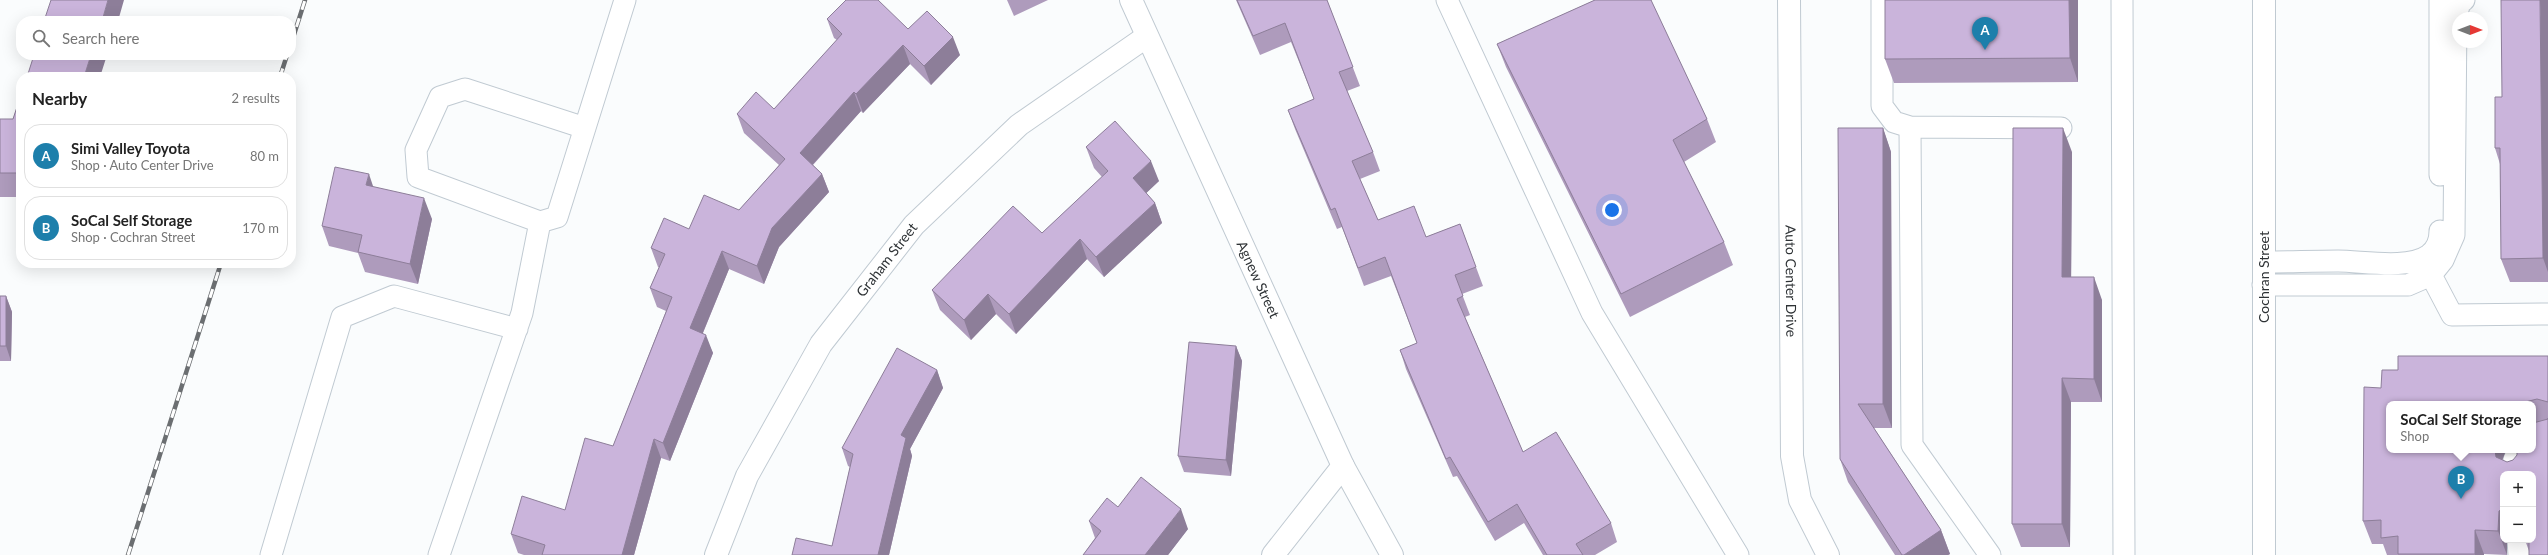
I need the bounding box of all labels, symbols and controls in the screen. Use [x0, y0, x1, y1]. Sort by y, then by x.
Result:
north arrow [2452, 12, 2488, 48]
search box [16, 16, 296, 60]
pin: A [1972, 17, 1998, 50]
icon: search [30, 27, 52, 49]
text: Search here [62, 29, 139, 47]
text: Nearby [32, 88, 87, 109]
text: 2 results [232, 90, 280, 106]
text: Simi Valley Toyota [71, 139, 190, 157]
text: A [41, 148, 51, 164]
text: 80 m [250, 148, 279, 164]
text: Shop · Auto Center Drive [71, 157, 214, 173]
your location [1602, 200, 1622, 220]
text: SoCal Self Storage [71, 211, 192, 229]
street label: Graham Street [852, 219, 920, 300]
text: B [42, 220, 50, 236]
text: 170 m [242, 220, 279, 236]
street label: Auto Center Drive [1782, 225, 1800, 337]
text: Shop · Cochran Street [71, 229, 195, 245]
street label: Cochran Street [2255, 231, 2272, 323]
street label: Agnew Street [1234, 238, 1284, 321]
popup [2386, 401, 2536, 453]
text: SoCal Self Storage [2400, 410, 2522, 428]
text: Shop [2400, 428, 2429, 444]
pin: B [2448, 466, 2474, 499]
map controls [2500, 471, 2536, 543]
button: + [2500, 471, 2536, 507]
button: − [2500, 507, 2536, 543]

